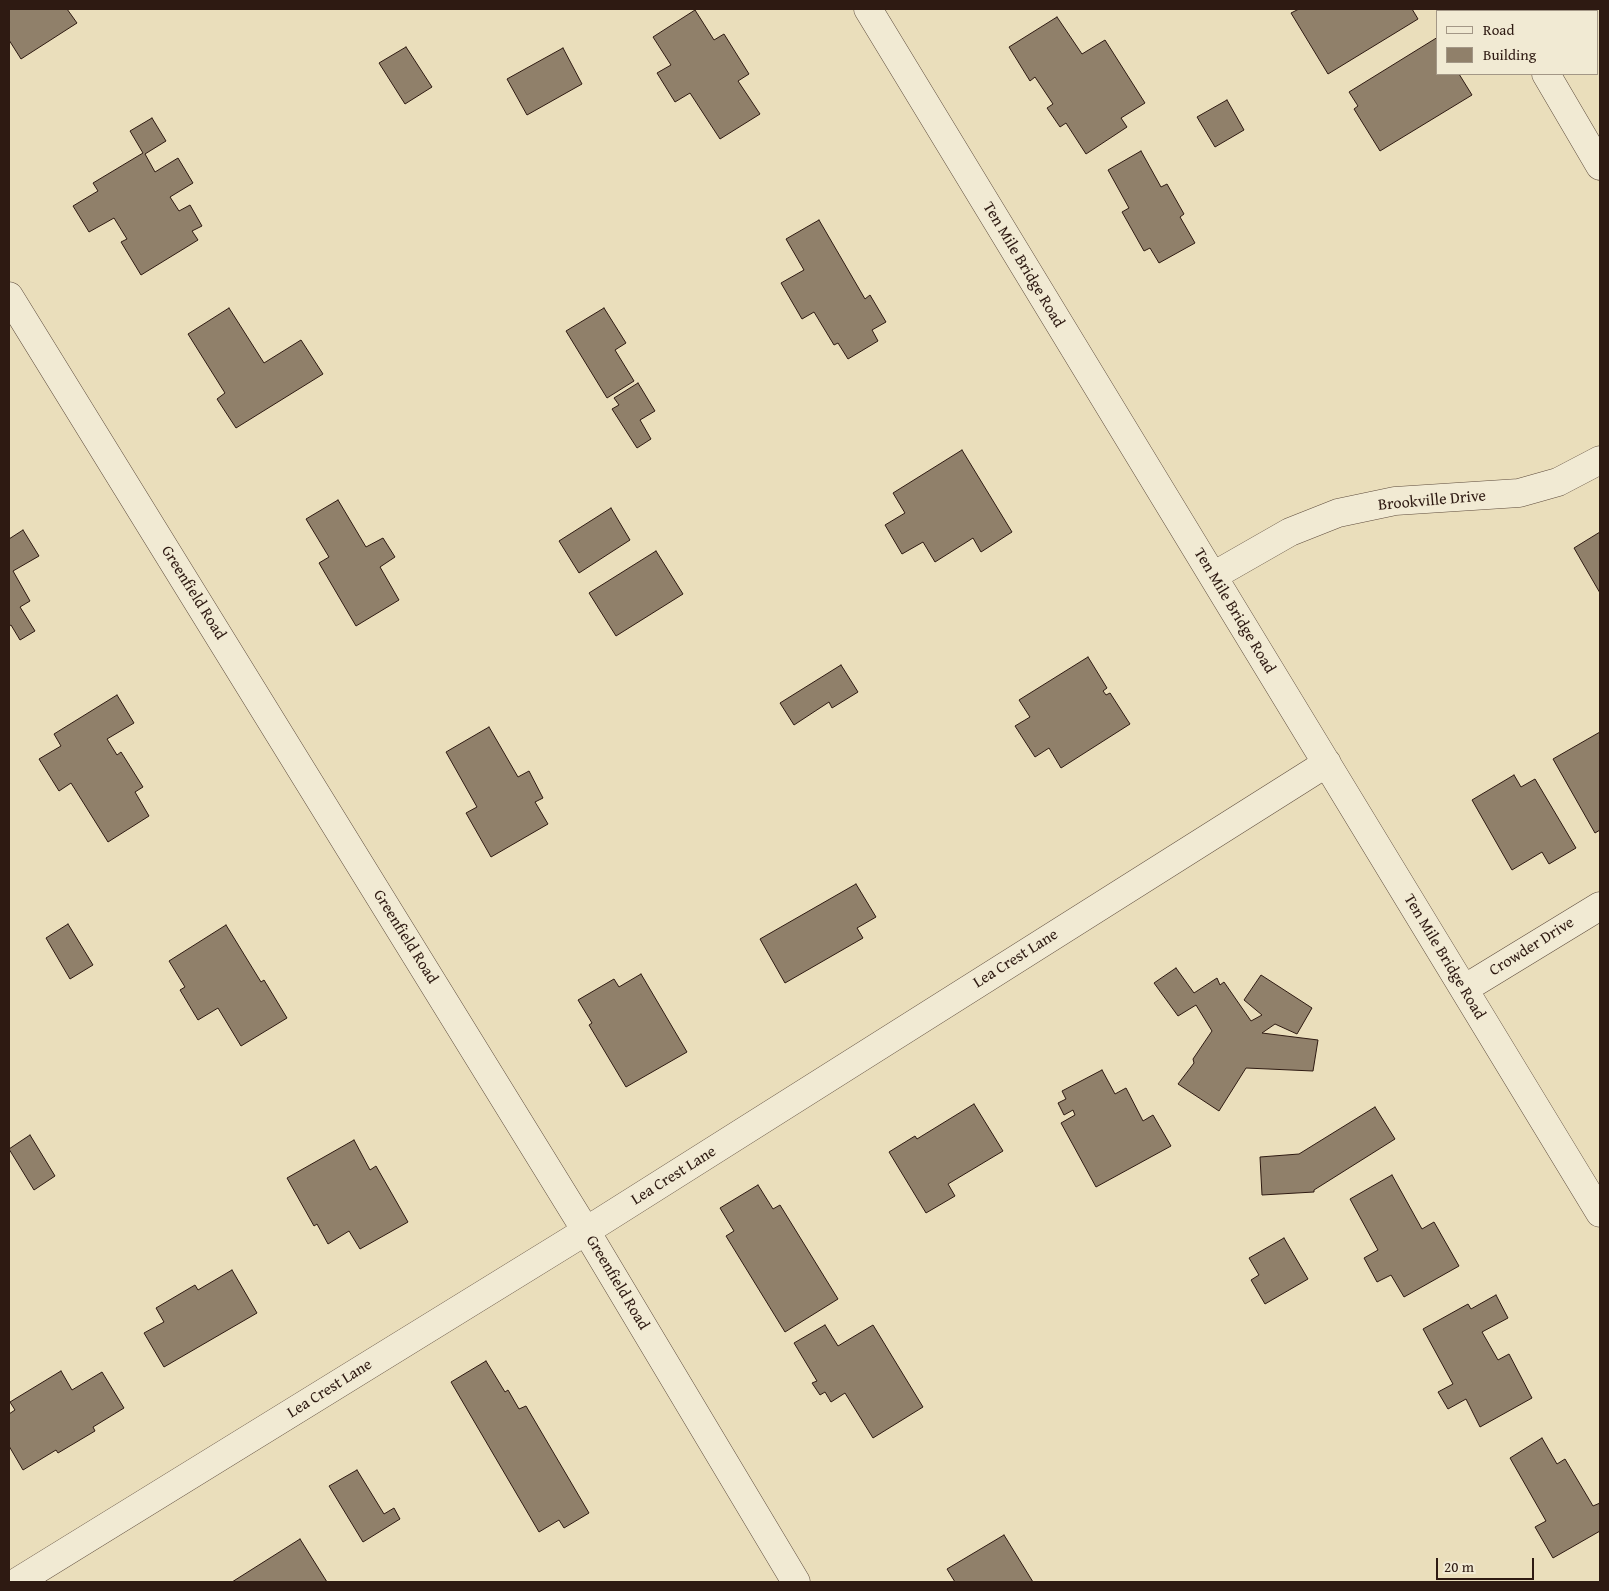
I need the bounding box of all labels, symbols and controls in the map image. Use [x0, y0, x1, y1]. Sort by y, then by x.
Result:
legend [1436, 10, 1599, 75]
text: Road [1483, 19, 1514, 40]
text: Building [1483, 44, 1536, 65]
street label: Ten Mile Bridge Road [978, 199, 1068, 331]
street label: Brookville Drive [1377, 487, 1487, 515]
street label: Greenfield Road [157, 543, 229, 643]
street label: Ten Mile Bridge Road [1189, 545, 1279, 677]
street label: Greenfield Road [369, 887, 441, 987]
street label: Ten Mile Bridge Road [1399, 891, 1489, 1023]
street label: Crowder Drive [1486, 913, 1578, 981]
street label: Lea Crest Lane [970, 925, 1062, 993]
street label: Lea Crest Lane [628, 1142, 720, 1210]
street label: Greenfield Road [581, 1232, 653, 1334]
street label: Lea Crest Lane [284, 1355, 376, 1423]
scale bar [1439, 1548, 1536, 1580]
text: 20 m [1444, 1556, 1474, 1577]

